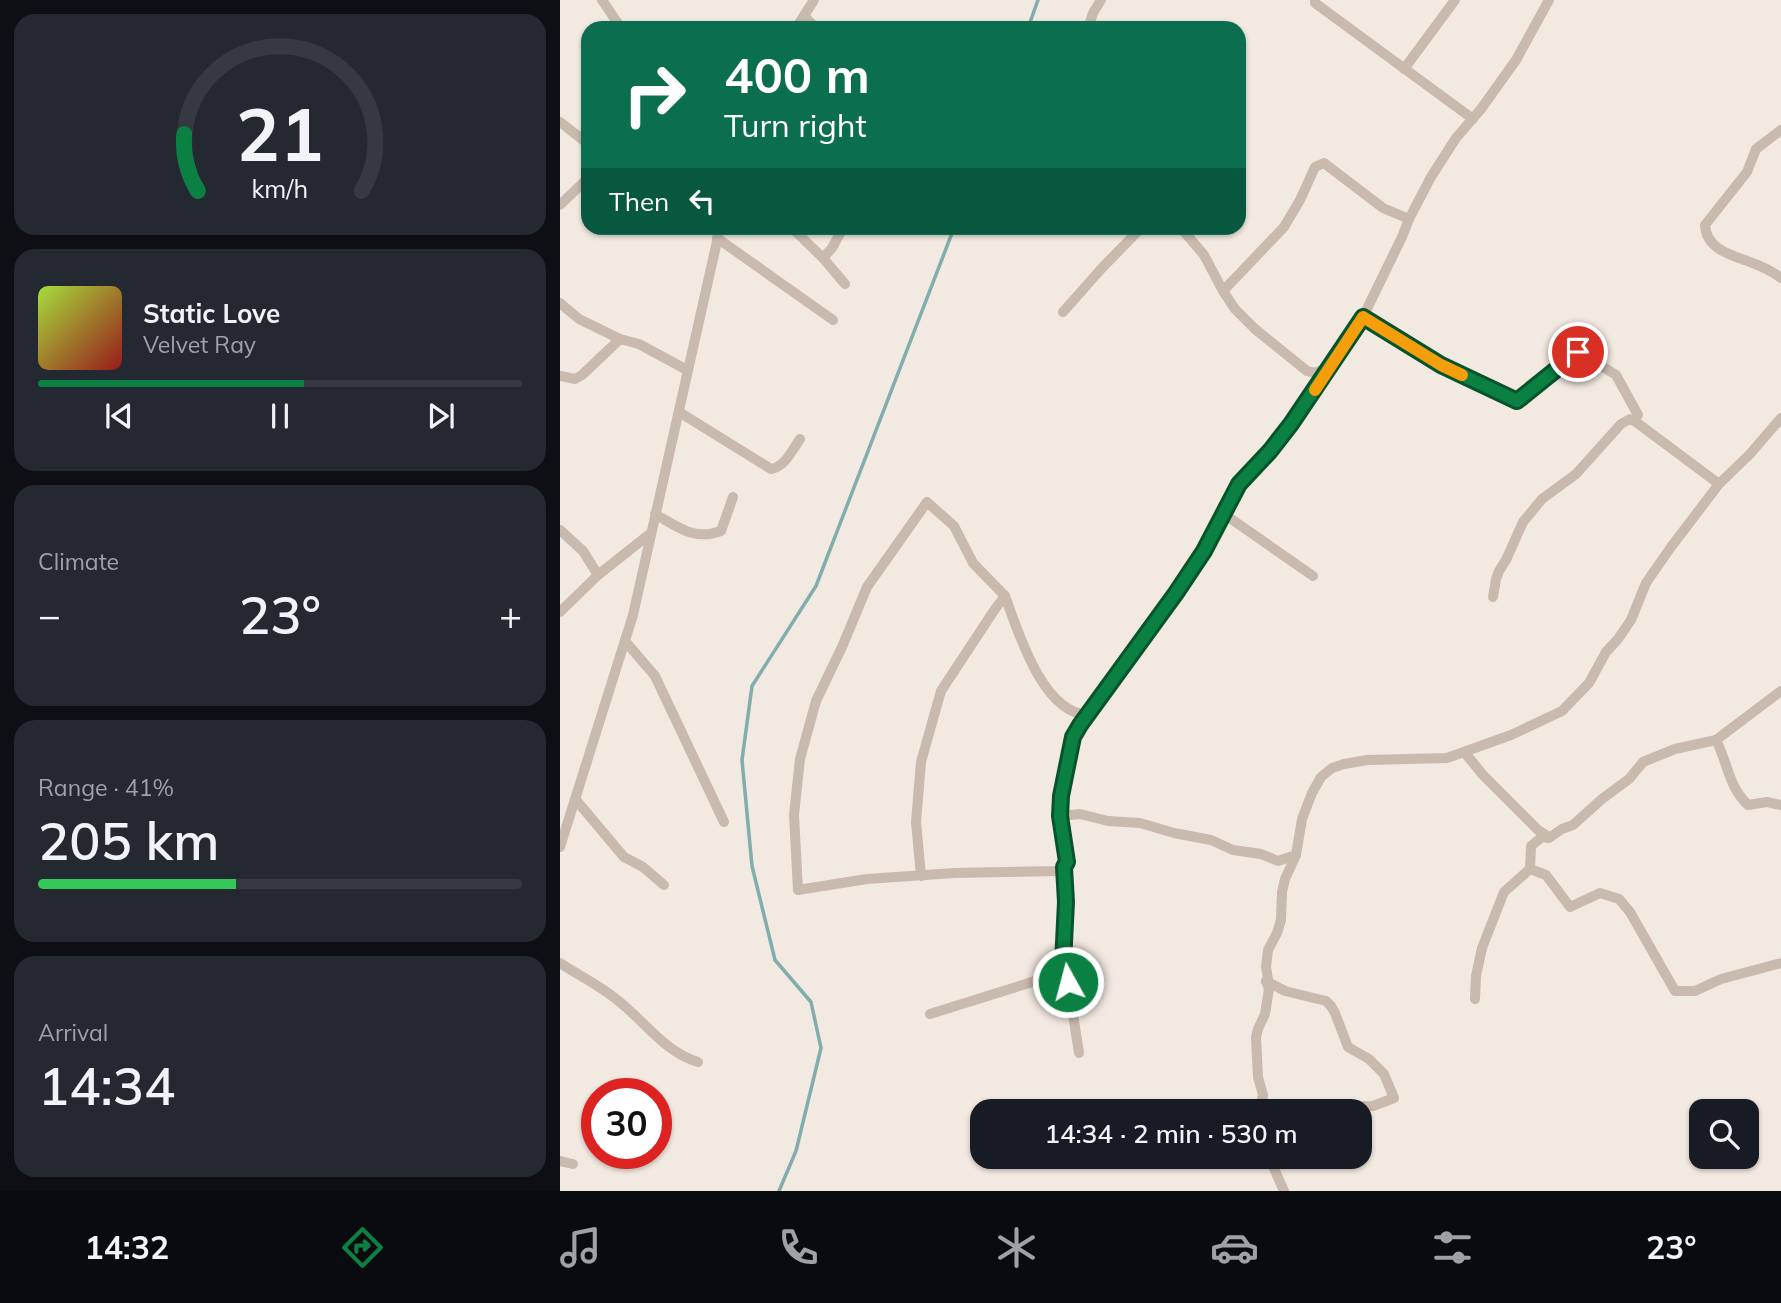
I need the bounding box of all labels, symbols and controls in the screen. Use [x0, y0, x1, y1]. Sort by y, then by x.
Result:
text: 400 m [724, 44, 870, 105]
icon: right [609, 49, 700, 140]
text: 21 [236, 88, 324, 179]
text: Turn right [724, 105, 867, 145]
text: km/h [252, 173, 308, 204]
icon: left [683, 182, 721, 220]
text: Then [609, 185, 669, 218]
text: Static Love [143, 297, 280, 330]
pin [1548, 322, 1608, 382]
text: Velvet Ray [143, 330, 256, 359]
icon: arrive [1559, 333, 1597, 371]
icon: previous [100, 397, 138, 435]
icon: pause [261, 397, 299, 435]
icon: next [422, 397, 460, 435]
text: Climate [38, 547, 119, 576]
text: 23° [239, 582, 321, 647]
text: − [38, 591, 61, 639]
text: + [499, 591, 522, 639]
text: Range · 41% [38, 773, 174, 802]
text: 205 km [38, 808, 219, 873]
position arrow [1031, 945, 1105, 1019]
text: Arrival [38, 1018, 108, 1047]
text: 14:34 [38, 1053, 175, 1118]
speed limit sign: 30 [581, 1078, 672, 1169]
map controls [1689, 1099, 1759, 1169]
button: search [1689, 1099, 1759, 1169]
text: 14:34 · 2 min · 530 m [1044, 1117, 1298, 1150]
icon: directions [338, 1223, 387, 1272]
icon: music [556, 1223, 605, 1272]
icon: phone [774, 1223, 823, 1272]
icon: climate [992, 1223, 1041, 1272]
icon: car [1210, 1223, 1259, 1272]
icon: filters [1428, 1223, 1477, 1272]
text: 14:32 [84, 1227, 169, 1267]
text: 23° [1646, 1227, 1696, 1267]

